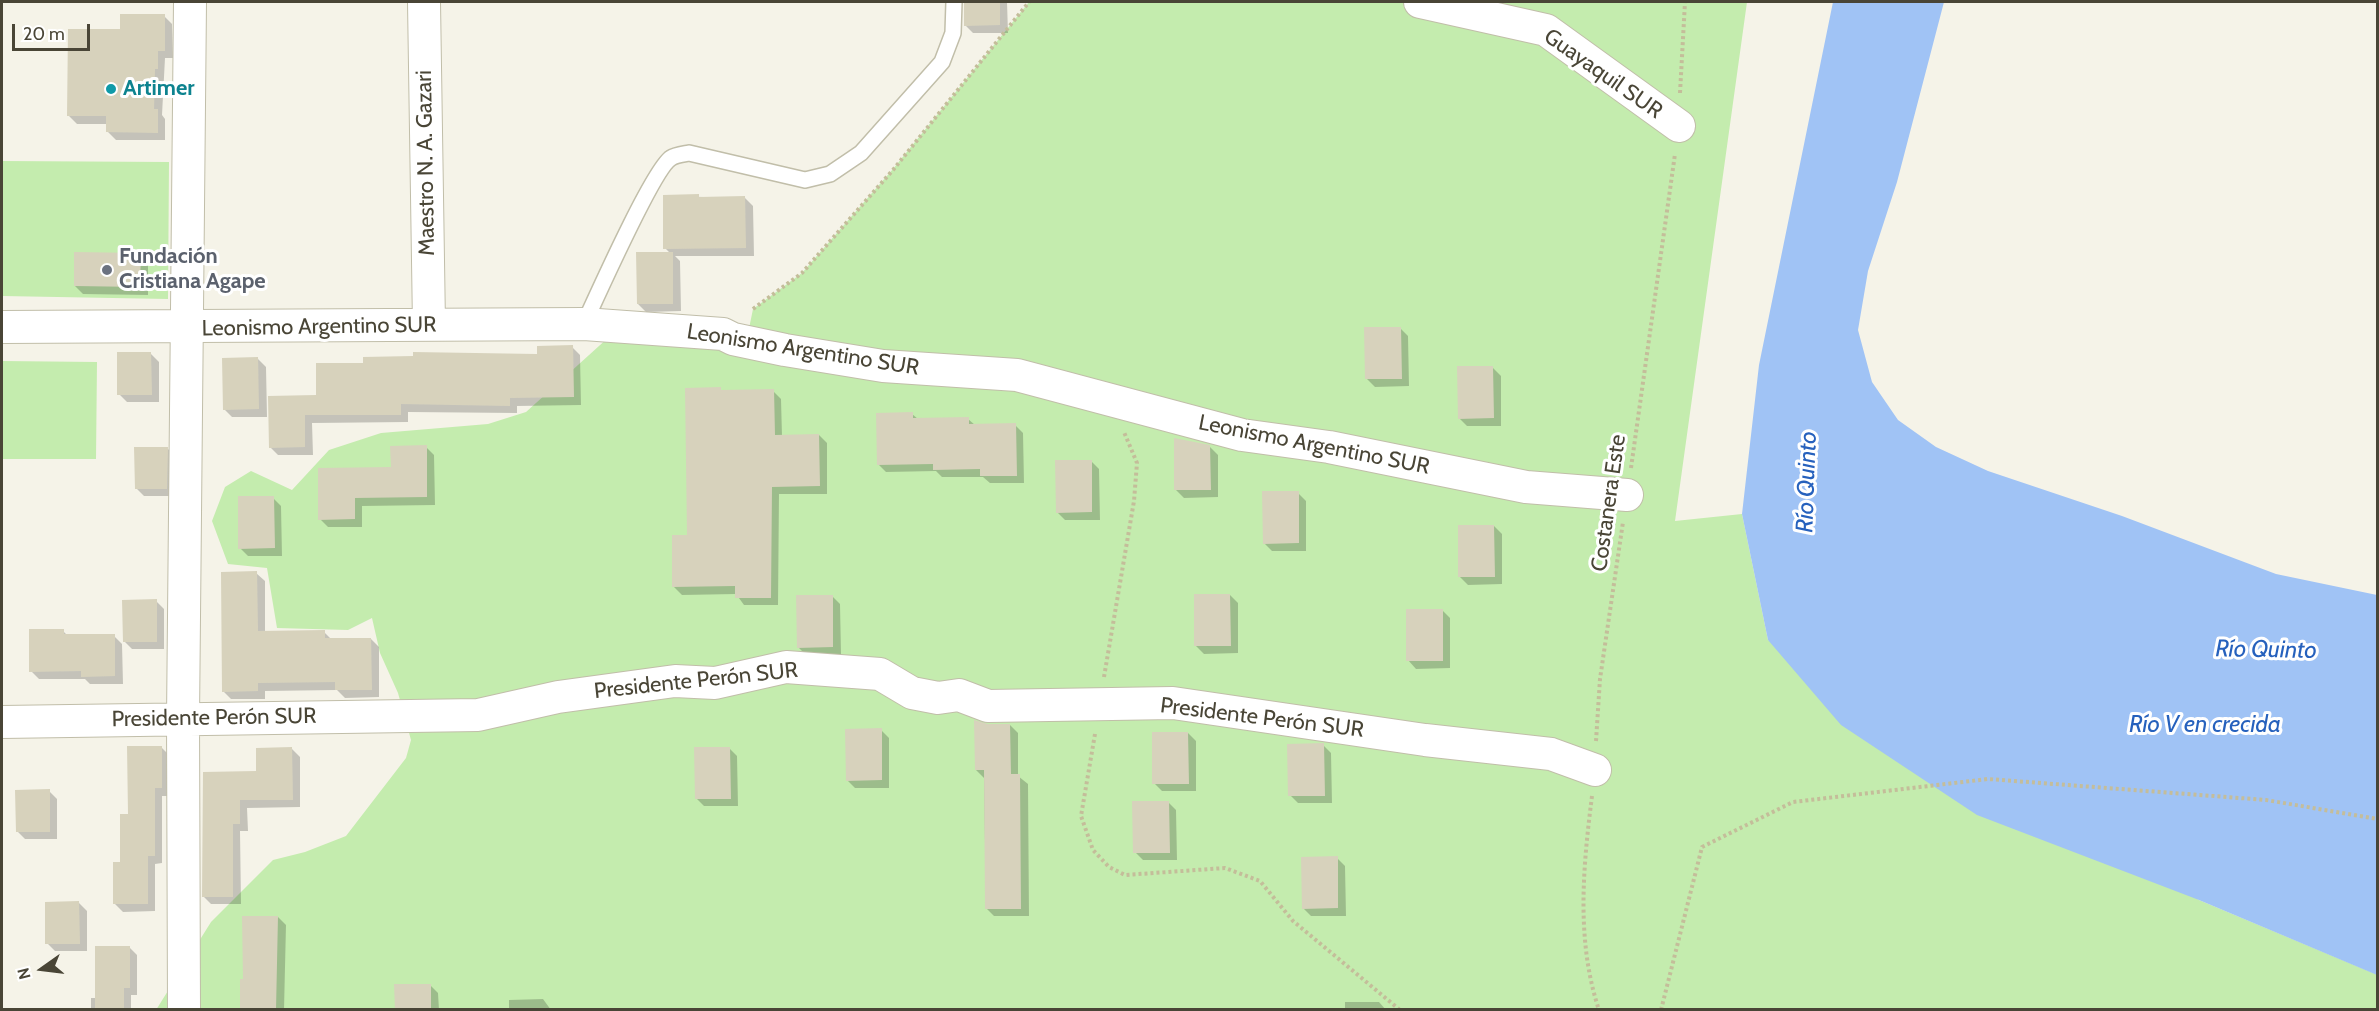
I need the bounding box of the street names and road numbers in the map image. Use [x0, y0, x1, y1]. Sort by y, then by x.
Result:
street label: Guayaquil SUR [1539, 23, 1667, 125]
street label: Maestro N. A. Gazari [411, 70, 441, 256]
street label: Leonismo Argentino SUR [201, 312, 437, 342]
street label: Leonismo Argentino SUR [685, 319, 921, 381]
street label: Leonismo Argentino SUR [1196, 410, 1432, 480]
street label: Costanera Este [1586, 433, 1632, 573]
street label: Presidente Perón SUR [593, 657, 799, 705]
street label: Presidente Perón SUR [1159, 692, 1365, 744]
street label: Presidente Perón SUR [111, 703, 317, 733]

